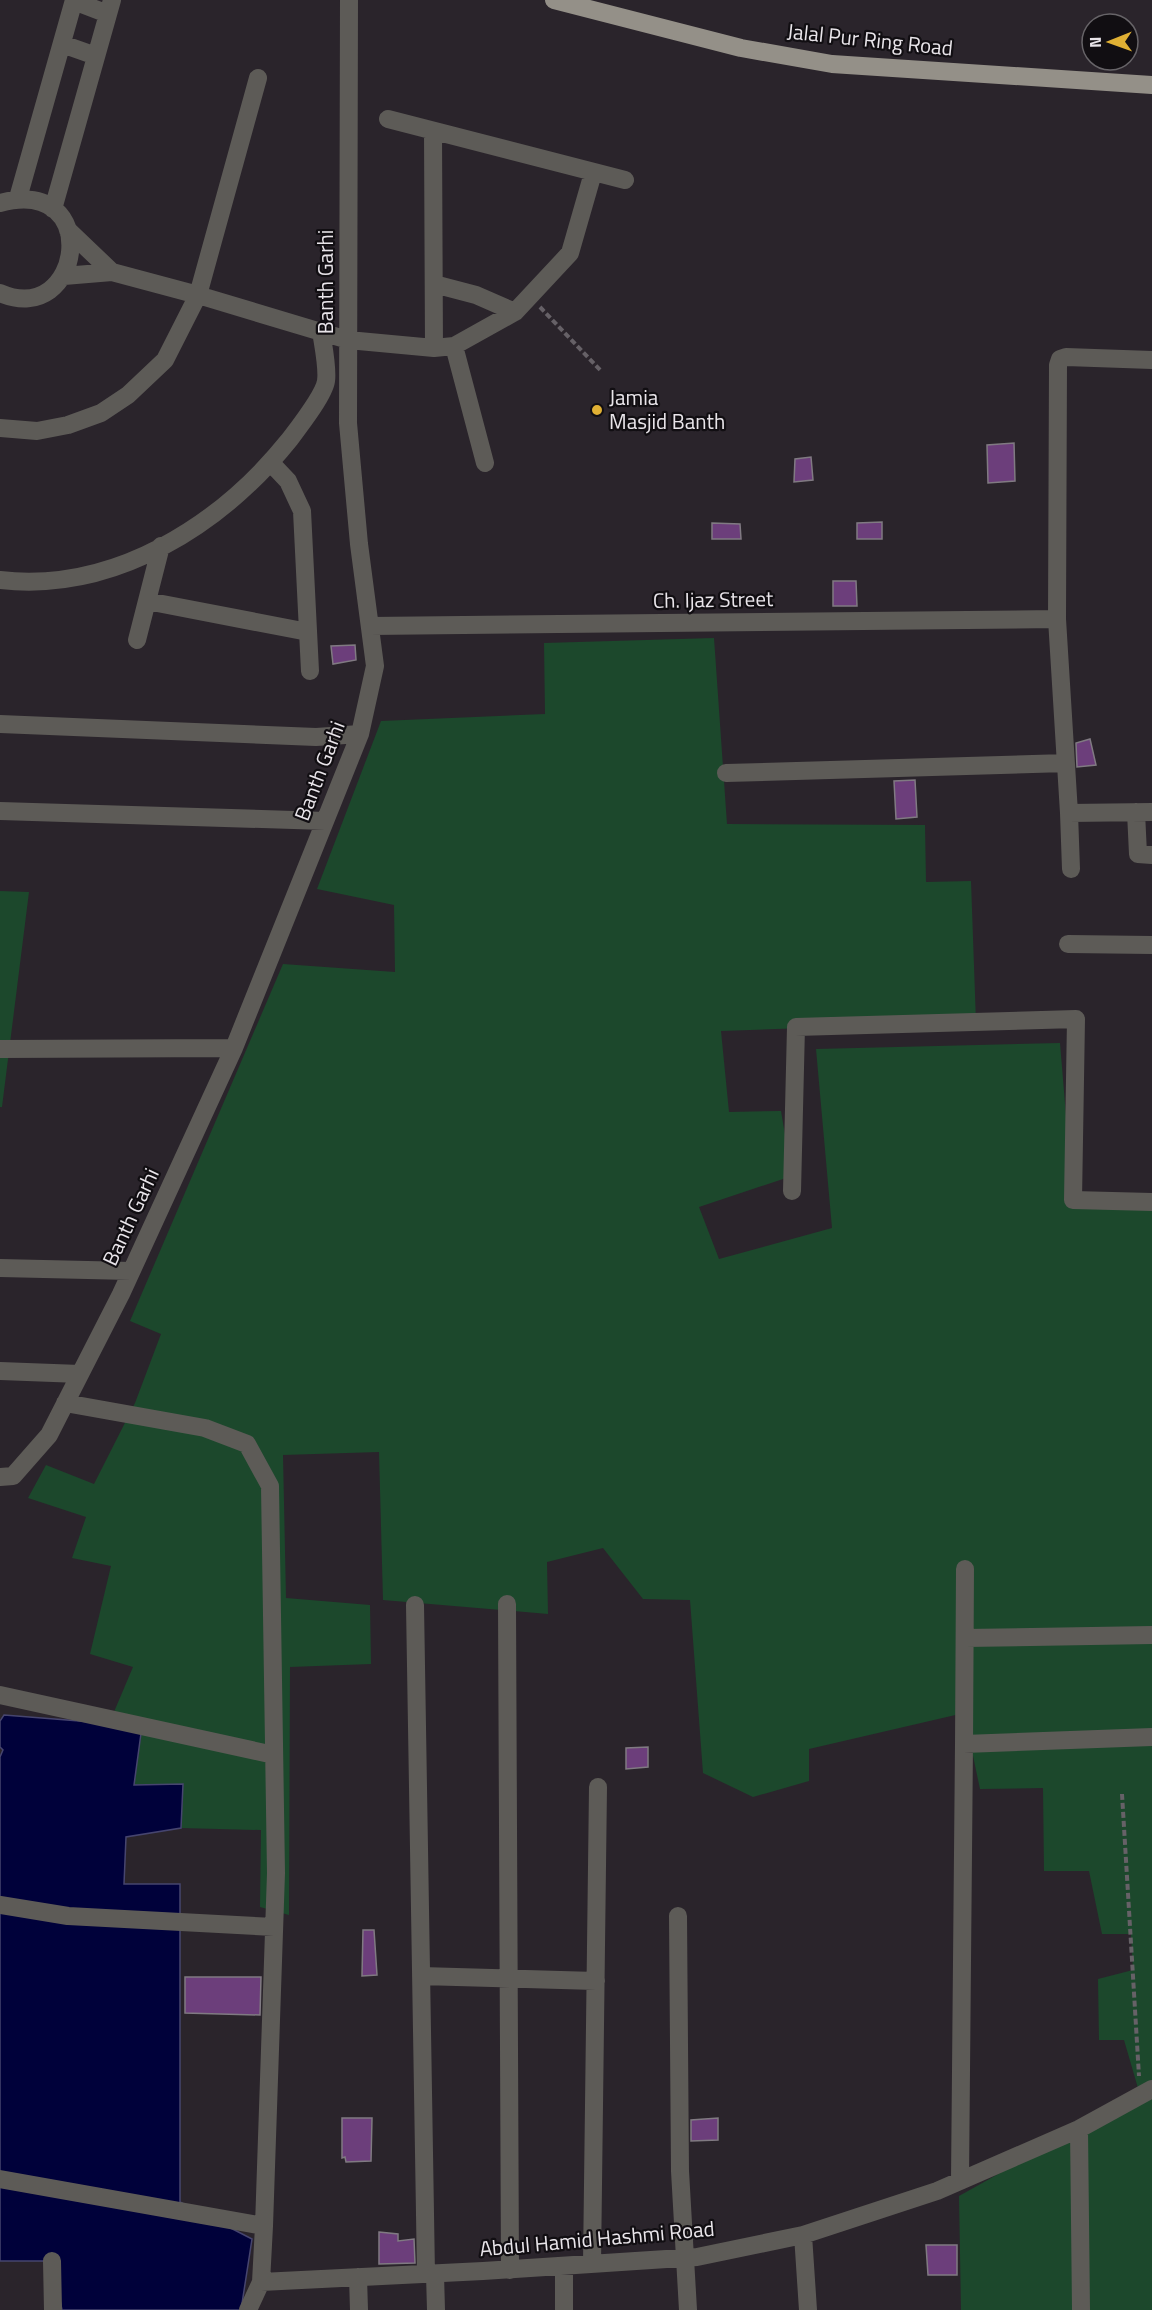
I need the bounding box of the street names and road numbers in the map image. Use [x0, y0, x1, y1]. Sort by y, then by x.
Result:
street label: Jalal Pur Ring Road [786, 14, 955, 64]
street label: Banth Garhi [309, 230, 341, 334]
street label: Ch. Ijaz Street [652, 582, 774, 616]
street label: Banth Garhi [285, 716, 353, 825]
street label: Banth Garhi [94, 1162, 167, 1271]
street label: Abdul Hamid Hashmi Road [478, 2212, 716, 2264]

